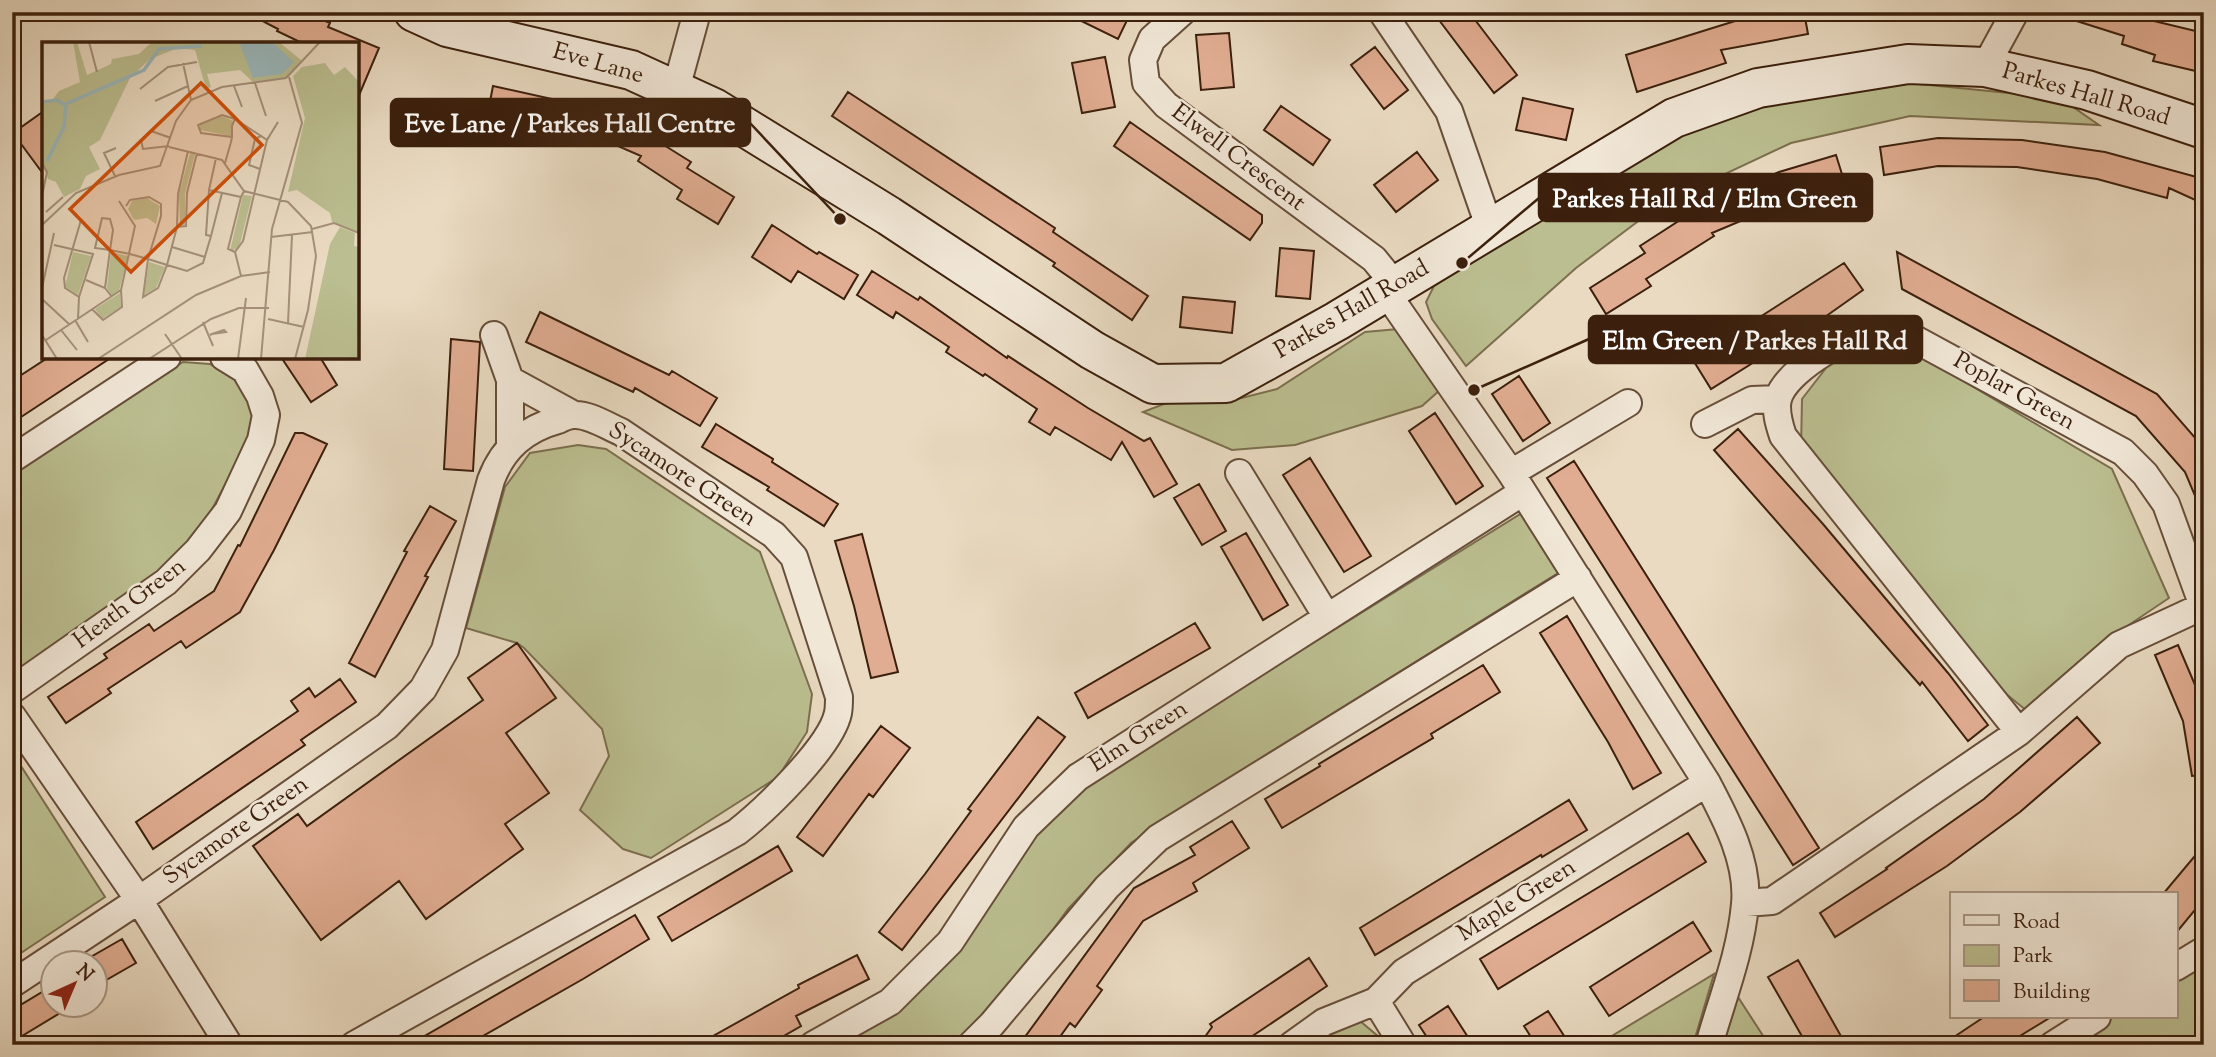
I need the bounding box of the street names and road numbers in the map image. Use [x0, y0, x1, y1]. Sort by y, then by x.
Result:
street label: Eve Lane [548, 35, 648, 93]
street label: Parkes Hall Road [1998, 55, 2175, 135]
street label: Elwell Crescent [1164, 96, 1312, 220]
street label: Parkes Hall Road [1268, 252, 1436, 368]
street label: Poplar Green [1947, 344, 2081, 440]
street label: Sycamore Green [601, 414, 763, 536]
street label: Heath Green [66, 550, 194, 658]
street label: Elm Green [1083, 692, 1195, 782]
street label: Sycamore Green [156, 768, 316, 894]
street label: Maple Green [1451, 851, 1583, 951]

